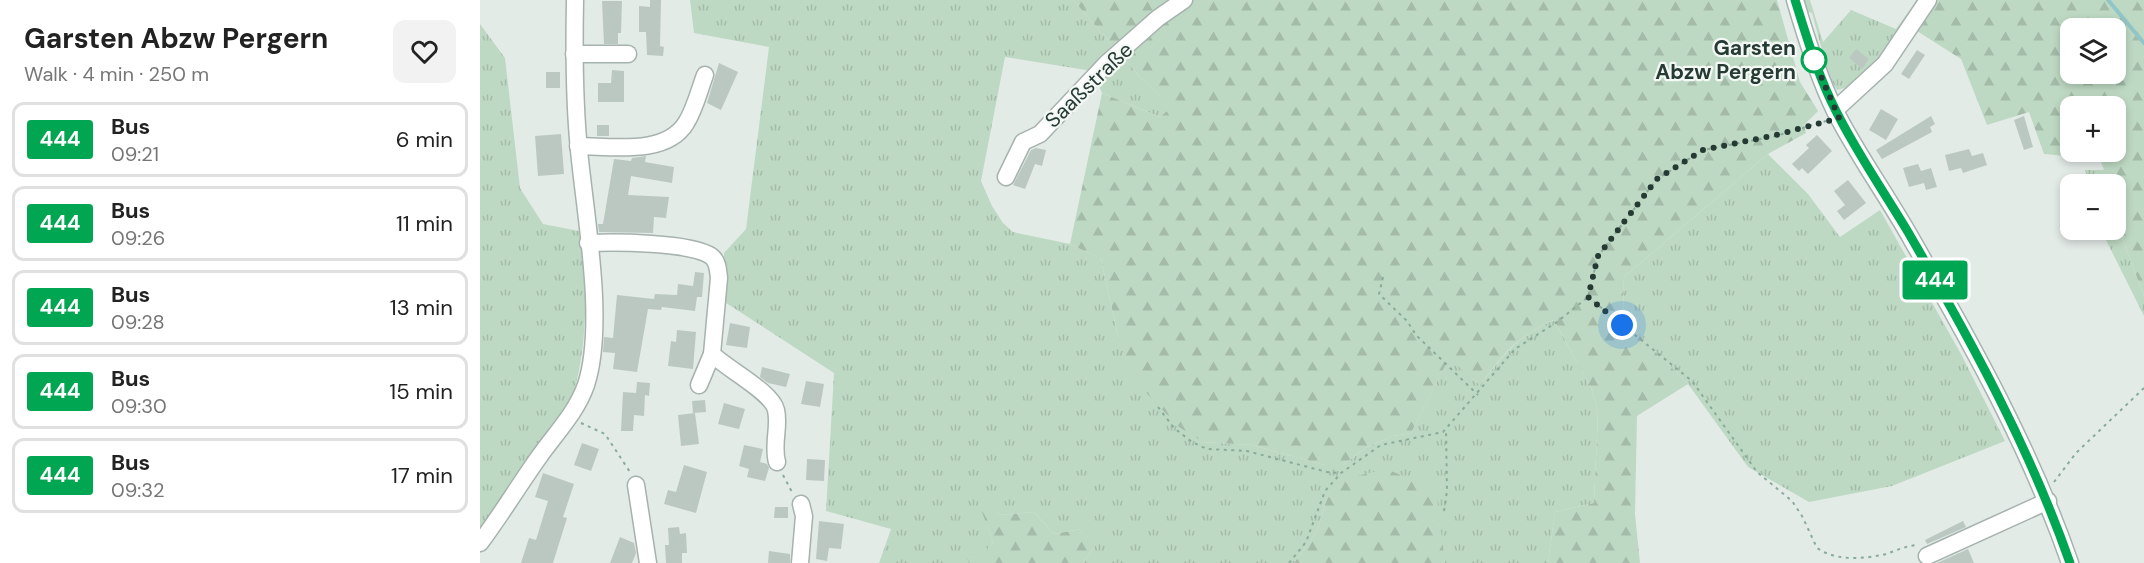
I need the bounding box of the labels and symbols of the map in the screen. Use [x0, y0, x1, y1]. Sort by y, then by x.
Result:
place label: Garsten Abzw Pergern [1655, 34, 1796, 86]
street label: Saaßstraße [1039, 36, 1139, 134]
marker: Garsten Abzw Pergern [1801, 47, 1827, 73]
line badge: 444 [1900, 260, 1970, 300]
your location [1607, 310, 1637, 340]

